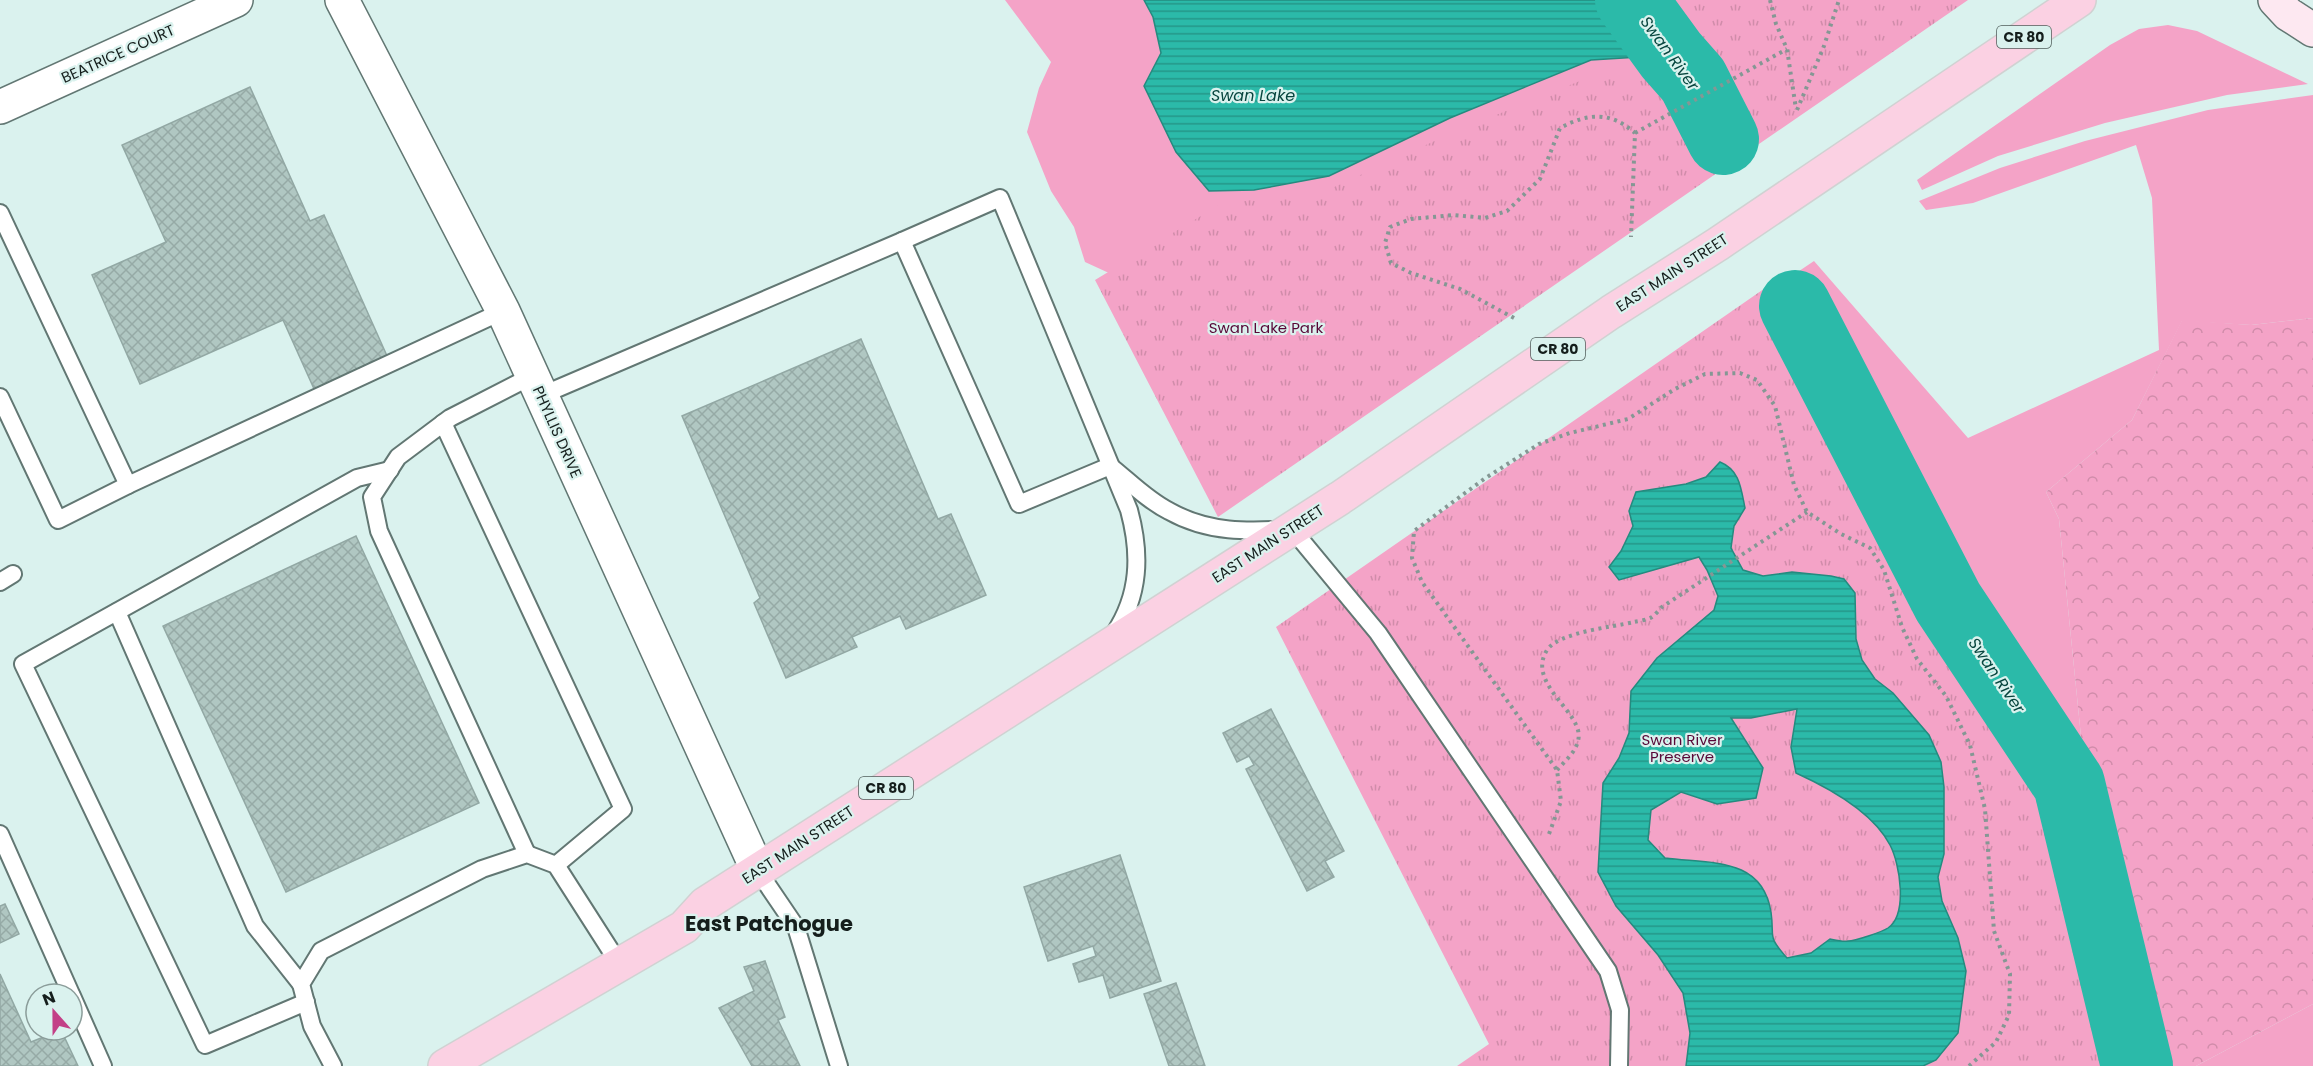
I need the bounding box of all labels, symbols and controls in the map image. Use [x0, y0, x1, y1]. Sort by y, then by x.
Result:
water label: Swan River [1635, 11, 1705, 96]
street label: BEATRICE COURT [58, 19, 178, 88]
road number: CR 80 [1997, 26, 2051, 48]
water label: Swan Lake [1211, 84, 1295, 107]
street label: EAST MAIN STREET [1612, 228, 1732, 317]
park label: Swan Lake Park [1209, 317, 1324, 338]
road number: CR 80 [1531, 338, 1585, 360]
street label: PHYLLIS DRIVE [528, 383, 587, 481]
street label: EAST MAIN STREET [1208, 499, 1328, 588]
water label: Swan River [1963, 633, 2031, 719]
park label: Swan River Preserve [1642, 729, 1723, 767]
road number: CR 80 [859, 777, 913, 799]
street label: EAST MAIN STREET [738, 800, 858, 889]
district label: East Patchogue [685, 909, 853, 938]
north arrow [24, 982, 84, 1042]
text: N [39, 986, 59, 1011]

